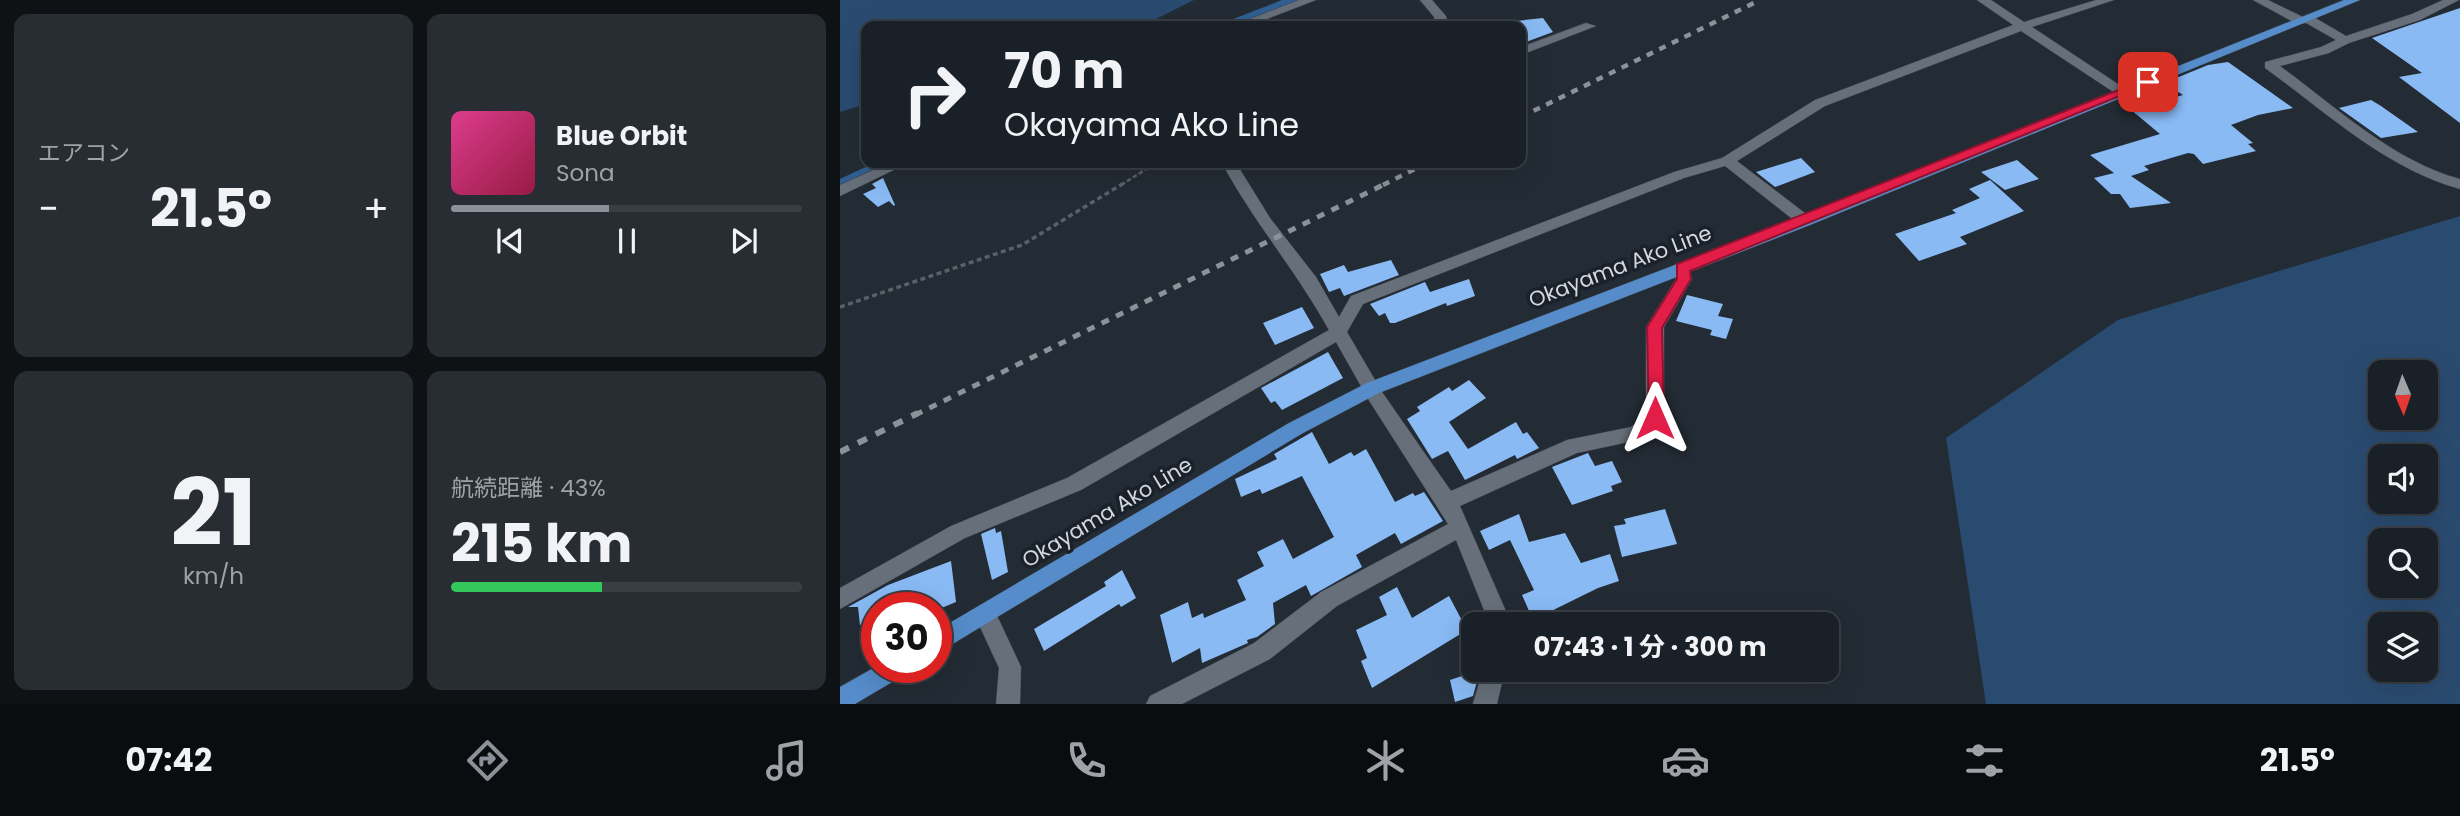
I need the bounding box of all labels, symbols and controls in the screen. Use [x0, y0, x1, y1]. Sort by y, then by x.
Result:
text: 70 m [1004, 37, 1124, 105]
icon: right [889, 49, 980, 140]
pin [2118, 52, 2178, 112]
icon: arrive [2129, 63, 2167, 101]
text: Okayama Ako Line [1004, 102, 1299, 147]
text: Blue Orbit [556, 118, 687, 154]
text: エアコン [38, 137, 130, 169]
text: Sona [556, 157, 615, 189]
text: 21.5° [150, 172, 272, 245]
text: − [38, 182, 59, 235]
text: + [363, 182, 389, 235]
street label: Okayama Ako Line [1524, 218, 1716, 314]
icon: previous [491, 222, 529, 260]
icon: pause [608, 222, 646, 260]
icon: next [725, 222, 763, 260]
north arrow [2368, 360, 2438, 430]
map controls [2368, 360, 2438, 682]
position arrow [1618, 381, 1692, 455]
button: sound [2368, 444, 2438, 514]
text: 21 [170, 449, 257, 577]
street label: Okayama Ako Line [1017, 450, 1197, 574]
text: 航続距離 · 43% [451, 472, 606, 504]
text: 215 km [451, 507, 632, 580]
button: search [2368, 528, 2438, 598]
text: km/h [183, 560, 244, 592]
speed limit sign: 30 [861, 592, 952, 683]
button: layers [2368, 612, 2438, 682]
text: 07:43 · 1 分 · 300 m [1533, 629, 1767, 665]
icon: directions [463, 736, 512, 785]
icon: music [762, 736, 811, 785]
icon: phone [1062, 736, 1111, 785]
icon: climate [1361, 736, 1410, 785]
icon: car [1661, 736, 1710, 785]
icon: filters [1960, 736, 2009, 785]
text: 07:42 [125, 737, 212, 782]
text: 21.5° [2260, 737, 2335, 782]

